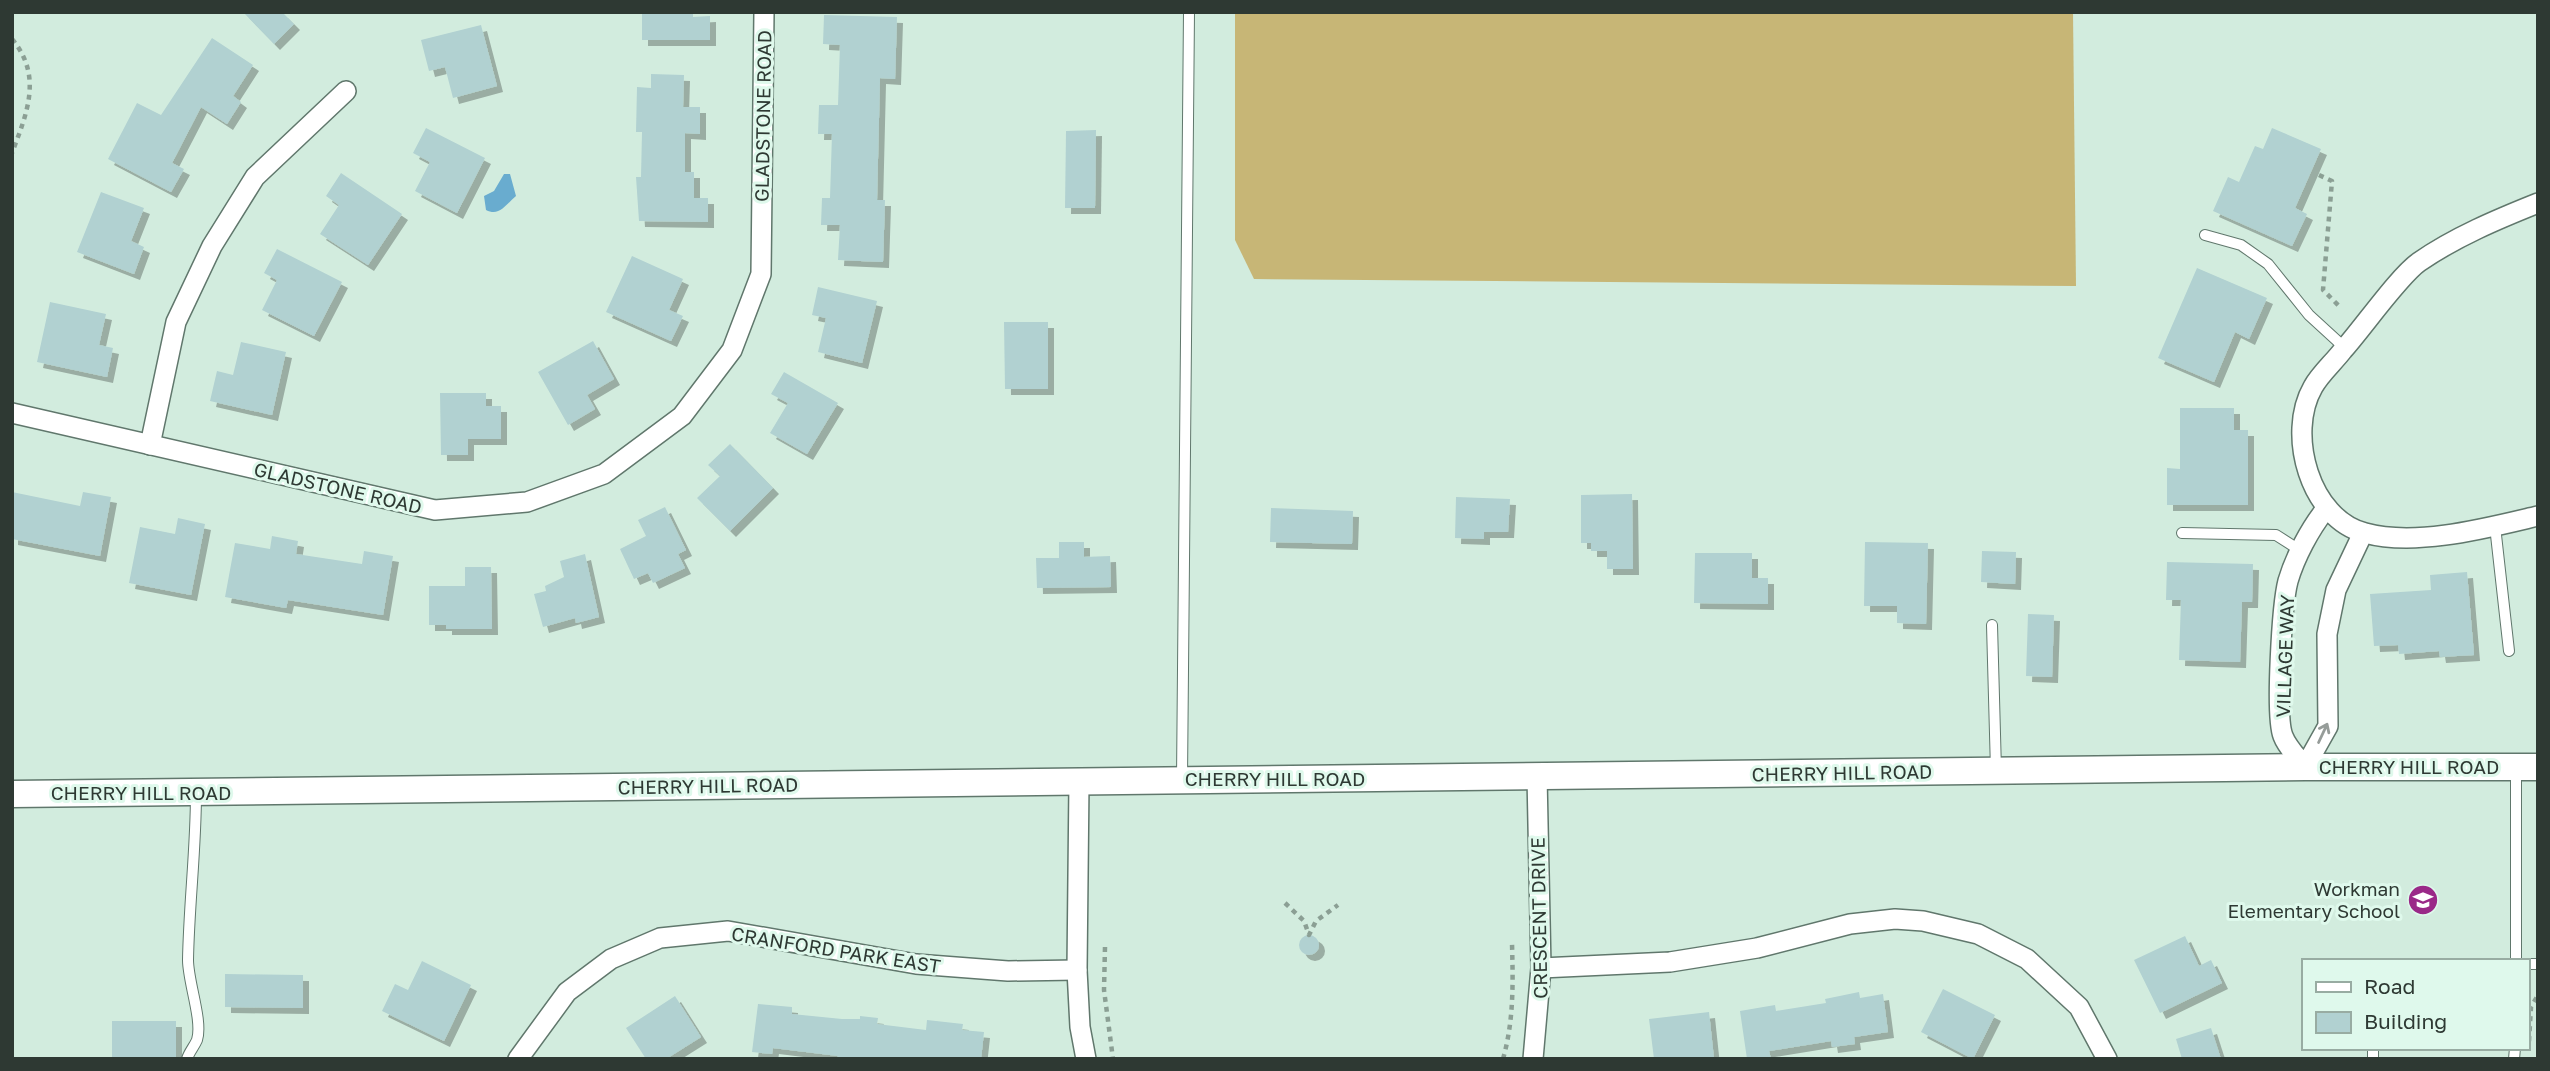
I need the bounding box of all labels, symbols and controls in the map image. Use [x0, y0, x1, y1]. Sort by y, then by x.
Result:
street label: GLADSTONE ROAD [750, 30, 775, 202]
street label: GLADSTONE ROAD [252, 457, 424, 518]
street label: VILLAGE WAY [2271, 594, 2298, 718]
one-way arrow [2317, 723, 2330, 744]
street label: CHERRY HILL ROAD [2319, 755, 2499, 778]
street label: CHERRY HILL ROAD [1752, 759, 1932, 786]
street label: CHERRY HILL ROAD [1185, 767, 1365, 790]
street label: CHERRY HILL ROAD [618, 772, 798, 799]
street label: CHERRY HILL ROAD [51, 781, 231, 804]
street label: CRESCENT DRIVE [1526, 837, 1551, 999]
place label: Workman Elementary School [2227, 877, 2400, 922]
school or university icon: Workman Elementary School [2406, 883, 2440, 917]
street label: CRANFORD PARK EAST [730, 922, 943, 977]
legend [2302, 959, 2529, 1050]
text: Road [2364, 973, 2415, 999]
text: Building [2364, 1008, 2447, 1034]

